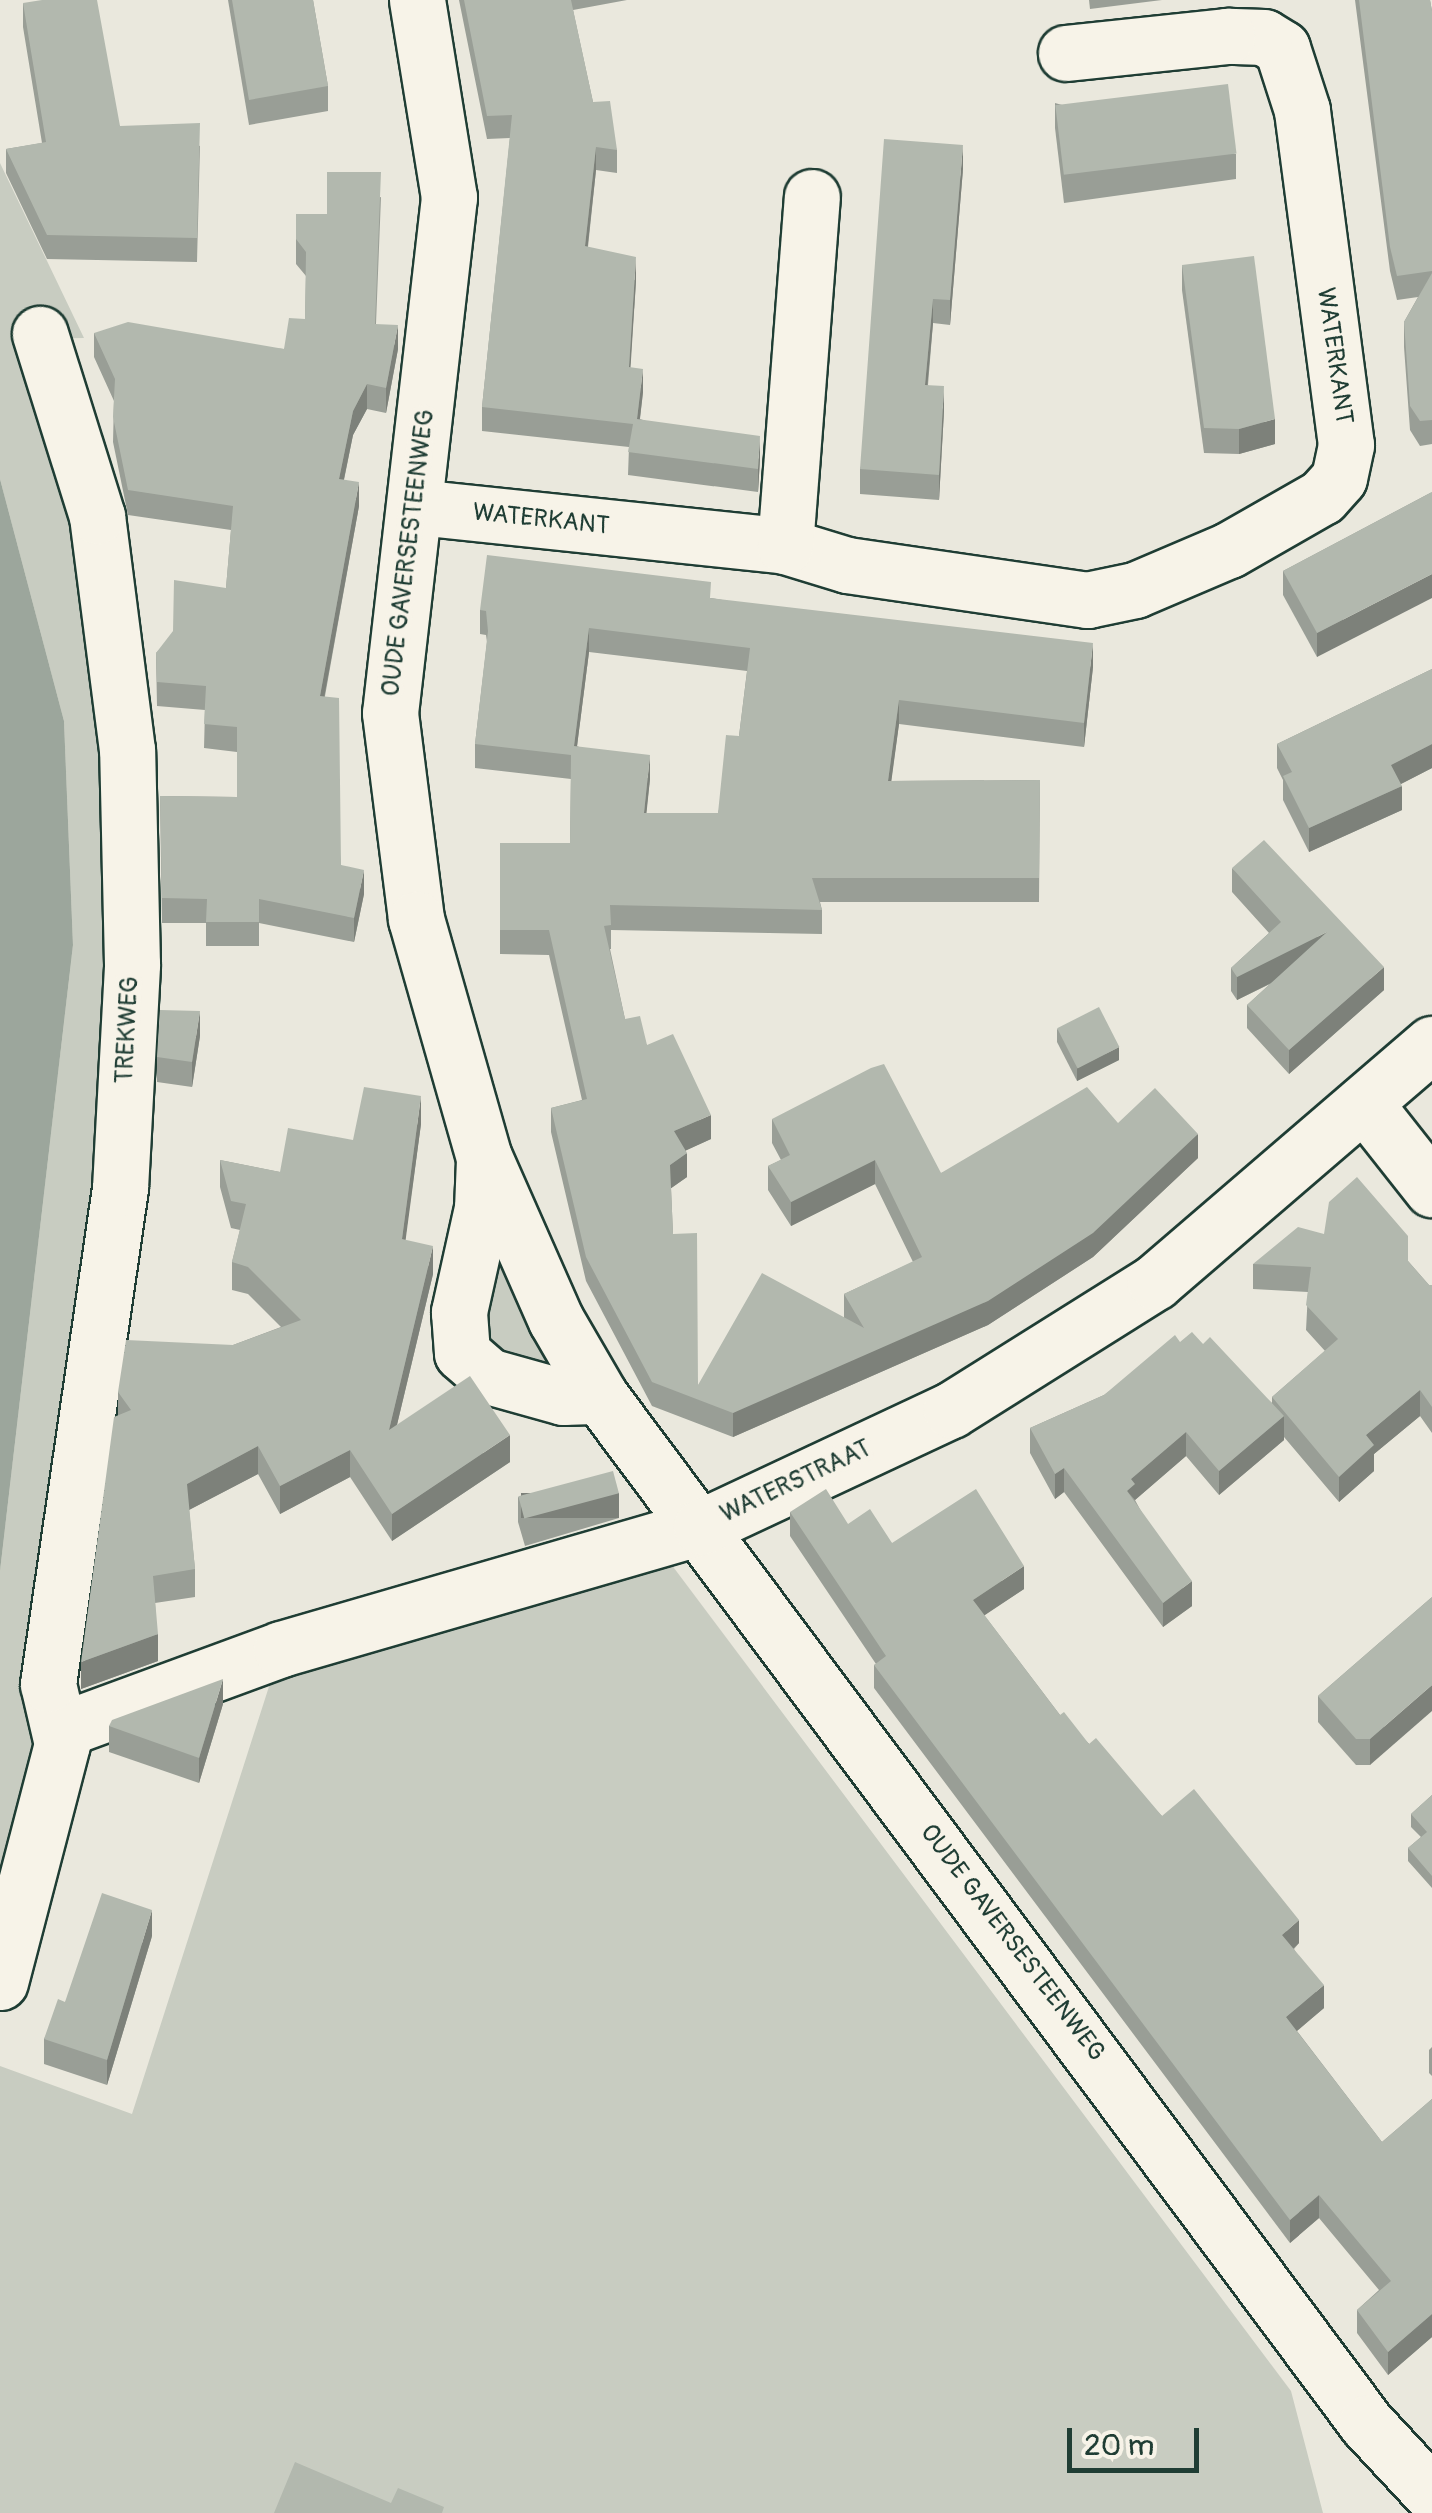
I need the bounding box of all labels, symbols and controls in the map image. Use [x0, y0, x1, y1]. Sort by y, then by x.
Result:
street label: WATERKANT [1310, 286, 1358, 426]
street label: OUDE GAVERSESTEENWEG [377, 408, 441, 698]
street label: WATERKANT [471, 498, 611, 542]
street label: TREKWEG [110, 976, 146, 1084]
street label: WATERSTRAAT [716, 1434, 876, 1530]
street label: OUDE GAVERSESTEENWEG [913, 1819, 1111, 2067]
scale bar [1072, 2408, 1204, 2470]
text: 20 m [1084, 2427, 1154, 2464]

